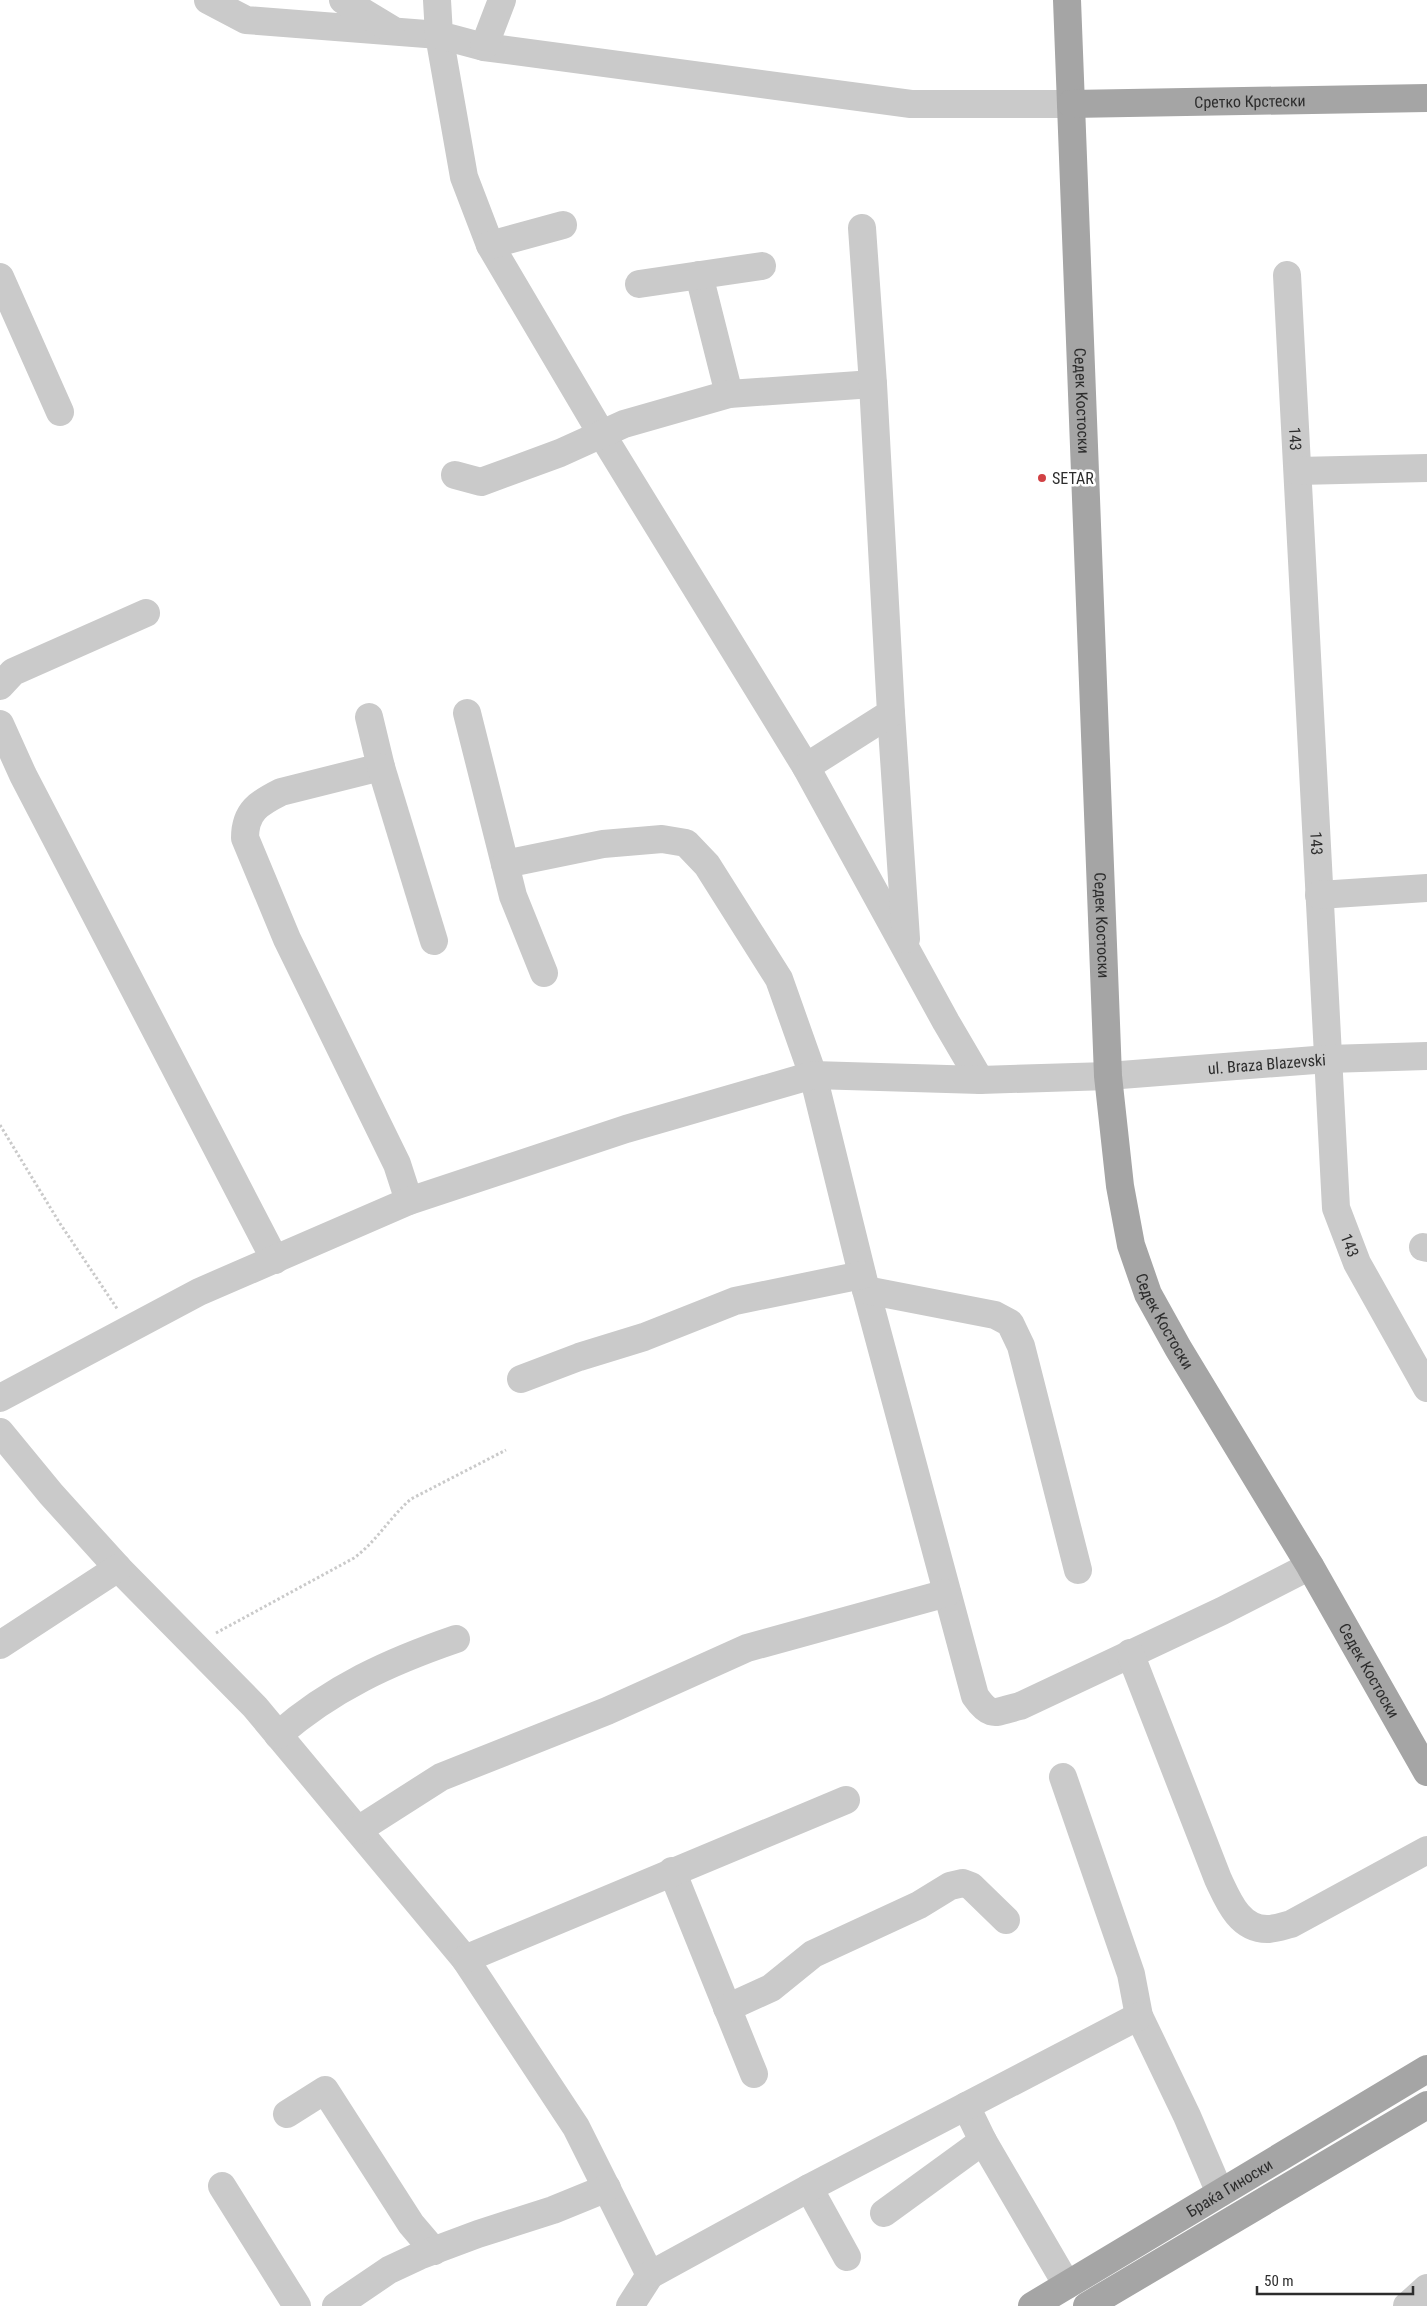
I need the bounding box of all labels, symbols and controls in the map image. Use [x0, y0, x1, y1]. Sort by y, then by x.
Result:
street label: Сретко Крстески [1194, 91, 1306, 111]
street label: Седек Костоски [1071, 347, 1094, 454]
street label: 143 [1285, 426, 1306, 451]
place label: SETAR [1052, 469, 1094, 488]
marker: SETAR [1036, 472, 1048, 484]
street label: 143 [1307, 831, 1327, 856]
street label: Седек Костоски [1091, 872, 1114, 979]
street label: ul. Braza Blazevski [1207, 1050, 1326, 1078]
street label: 143 [1337, 1231, 1363, 1260]
street label: Седек Костоски [1132, 1271, 1198, 1372]
street label: Седек Костоски [1335, 1620, 1404, 1721]
street label: Браќа Гиноски [1183, 2155, 1276, 2221]
scale bar [1257, 2264, 1413, 2296]
text: 50 m [1264, 2272, 1294, 2290]

